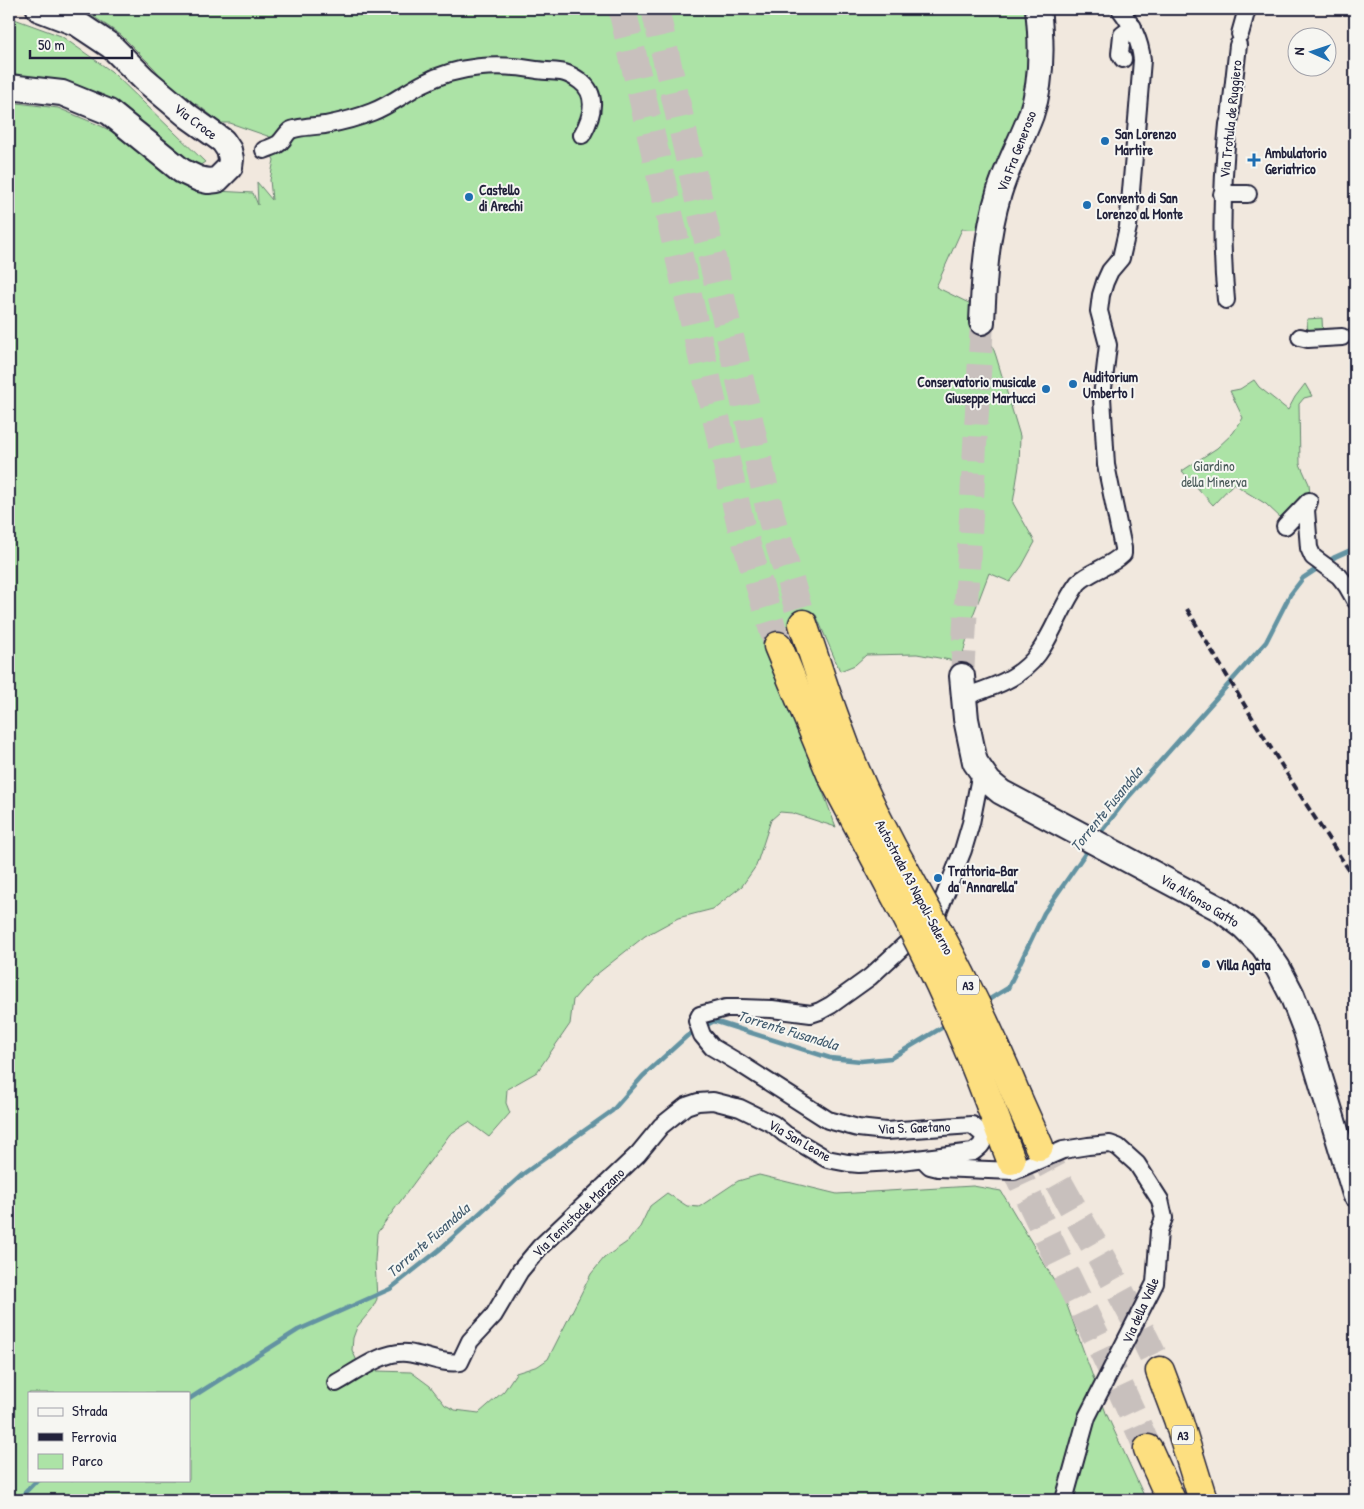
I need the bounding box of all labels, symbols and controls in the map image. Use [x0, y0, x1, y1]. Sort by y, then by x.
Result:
scale bar [30, 28, 132, 60]
north arrow [1286, 28, 1336, 78]
text: 50 m [38, 34, 65, 55]
text: N [1289, 47, 1308, 56]
street label: Via Trotula de Ruggiero [1214, 59, 1247, 179]
street label: Via Croce [171, 99, 222, 144]
street label: Via Fra Generoso [992, 107, 1040, 194]
place label: San Lorenzo Martire [1115, 124, 1177, 159]
marker: San Lorenzo Martire [1099, 135, 1111, 147]
place label: Ambulatorio Geriatrico [1265, 143, 1327, 178]
marker: Ambulatorio Geriatrico [1247, 153, 1261, 167]
place label: Castello di Arechi [479, 180, 523, 215]
place label: Convento di San Lorenzo al Monte [1097, 188, 1184, 223]
marker: Castello di Arechi [463, 191, 475, 203]
marker: Convento di San Lorenzo al Monte [1081, 199, 1093, 211]
place label: Auditorium Umberto I [1083, 367, 1139, 402]
place label: Conservatorio musicale Giuseppe Martucci [917, 372, 1036, 409]
marker: Auditorium Umberto I [1067, 378, 1079, 390]
marker: Conservatorio musicale Giuseppe Martucci [1040, 383, 1052, 395]
park label: Giardino della Minerva [1181, 456, 1247, 491]
water label: Torrente Fusandola [1065, 760, 1148, 856]
street label: Autostrada A3 Napoli-Salerno [870, 816, 959, 959]
place label: Trattoria-Bar da "Annarella" [947, 861, 1019, 896]
street label: Via Alfonso Gatto [1157, 869, 1243, 931]
marker: Trattoria-Bar da "Annarella" [932, 872, 944, 884]
place label: Villa Agata [1216, 955, 1271, 976]
marker: Villa Agata [1200, 958, 1212, 970]
road number: A3 [957, 976, 979, 994]
water label: Torrente Fusandola [735, 1005, 843, 1056]
street label: Via San Leone [765, 1114, 835, 1166]
street label: Via S. Gaetano [877, 1116, 951, 1138]
street label: Via Temistocle Marzano [528, 1163, 628, 1261]
water label: Torrente Fusandola [382, 1197, 476, 1282]
street label: Via della Valle [1117, 1274, 1163, 1346]
legend [28, 1392, 190, 1482]
text: Strada [72, 1400, 108, 1421]
text: Ferrovia [71, 1426, 117, 1447]
road number: A3 [1172, 1426, 1194, 1444]
text: Parco [72, 1450, 103, 1471]

